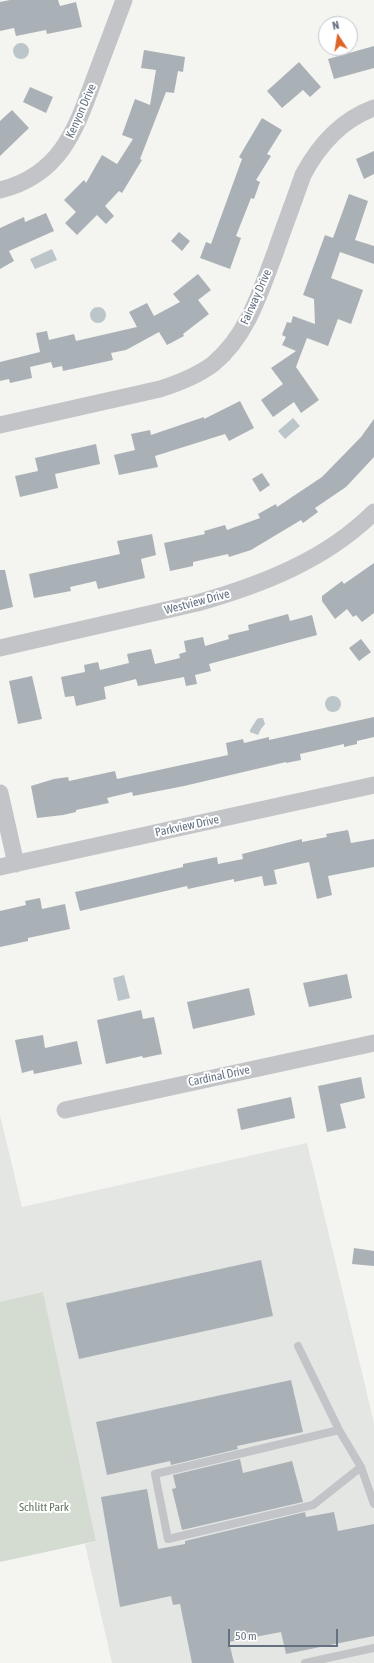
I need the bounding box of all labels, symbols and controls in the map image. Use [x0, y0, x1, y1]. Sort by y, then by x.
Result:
north arrow [318, 16, 358, 56]
text: N [331, 19, 340, 32]
street label: Kenyon Drive [63, 82, 99, 140]
street label: Fairway Drive [237, 267, 275, 327]
street label: Westview Drive [163, 586, 231, 618]
street label: Parkview Drive [154, 812, 220, 840]
street label: Cardinal Drive [187, 1062, 251, 1090]
park label: Schlitt Park [19, 1500, 69, 1514]
scale bar [230, 1621, 340, 1647]
text: 50 m [235, 1629, 257, 1643]

